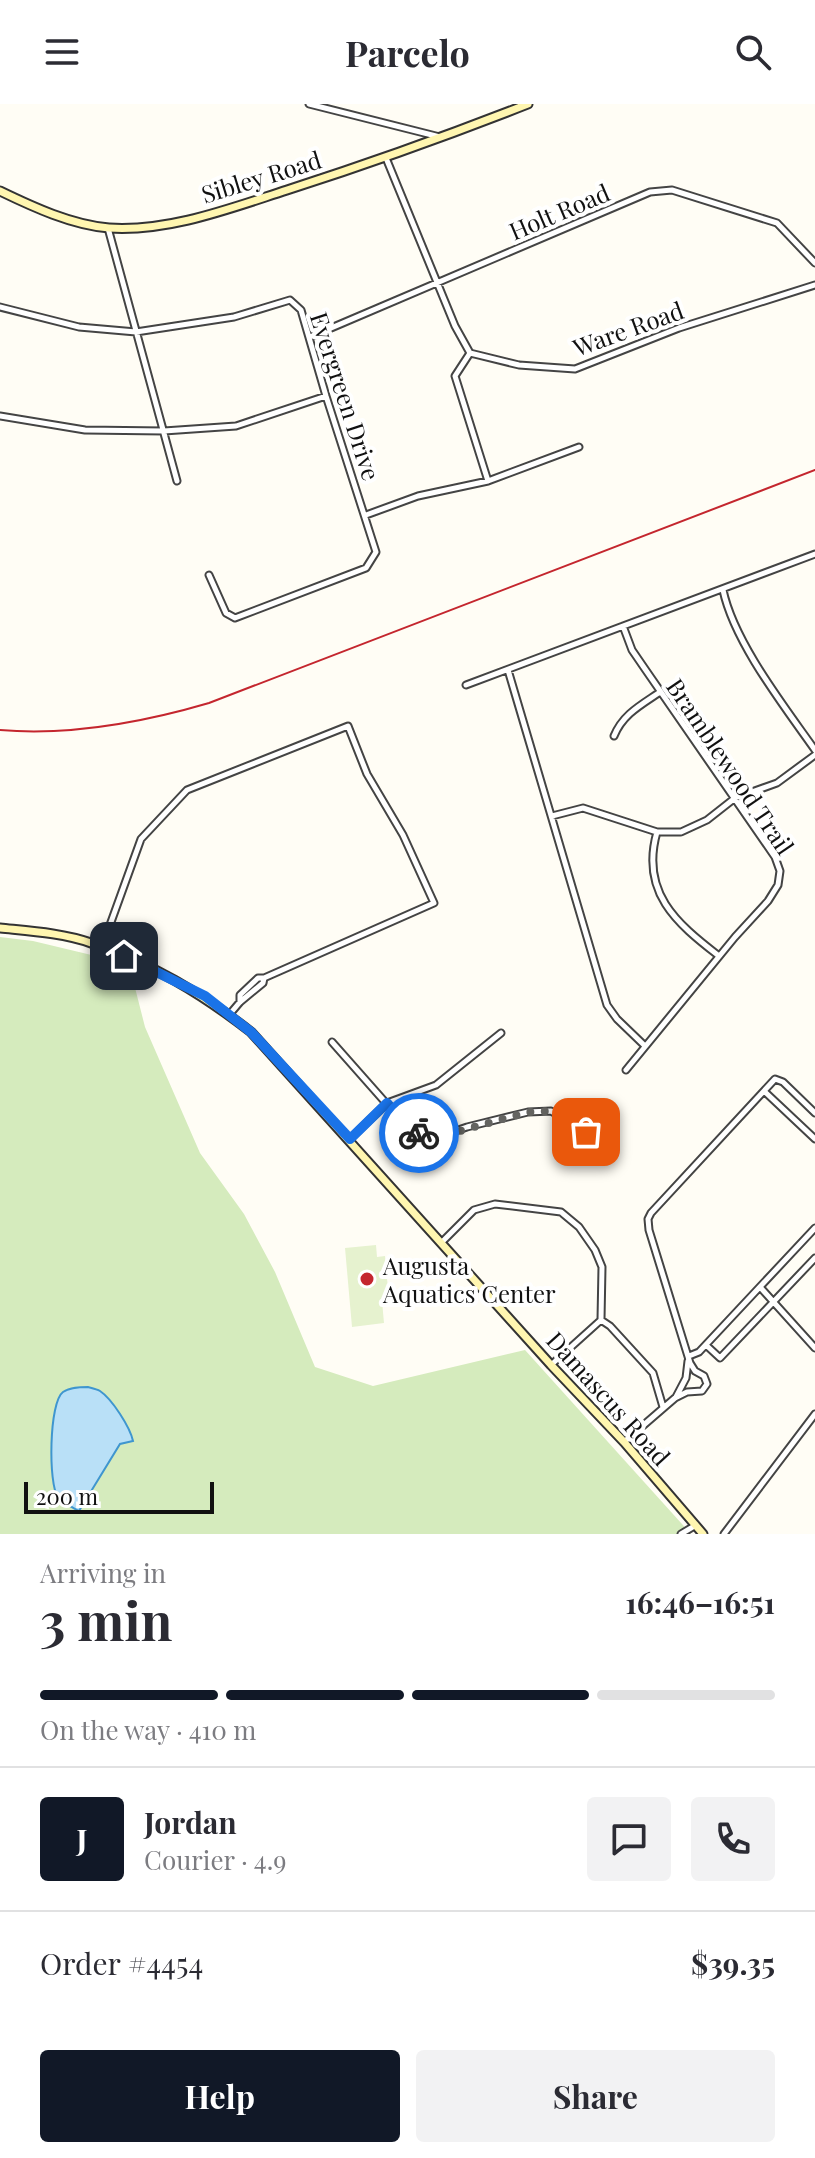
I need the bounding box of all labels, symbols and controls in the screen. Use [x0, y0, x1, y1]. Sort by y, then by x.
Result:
text: Parcelo [345, 28, 470, 76]
icon: menu [40, 30, 84, 74]
icon: search [731, 30, 775, 74]
street label: Sibley Road [197, 143, 325, 209]
street label: Holt Road [504, 176, 614, 246]
street label: Ware Road [567, 293, 688, 363]
street label: Evergreen Drive [304, 308, 388, 484]
street label: Bramblewood Trail [660, 672, 802, 860]
pin [90, 922, 158, 990]
icon: home [102, 934, 146, 978]
courier [379, 1093, 459, 1173]
pin [552, 1098, 620, 1166]
icon: bag [564, 1110, 608, 1154]
icon: bike [397, 1111, 441, 1155]
place label: Augusta Aquatics Center [382, 1249, 556, 1309]
marker: Augusta Aquatics Center [358, 1270, 376, 1288]
street label: Damascus Road [540, 1324, 678, 1472]
scale bar [24, 1478, 214, 1514]
text: 200 m [36, 1481, 98, 1511]
text: Arriving in [40, 1555, 166, 1590]
text: 16:46–16:51 [625, 1582, 775, 1622]
text: 3 min [40, 1585, 173, 1654]
text: On the way · 410 m [40, 1712, 256, 1747]
button: chat [587, 1797, 671, 1881]
button: phone [691, 1797, 775, 1881]
text: Jordan [144, 1802, 237, 1842]
text: J [77, 1819, 87, 1859]
text: Courier · 4.9 [144, 1842, 286, 1877]
text: Order #4454 [40, 1943, 203, 1983]
text: $39.35 [691, 1943, 775, 1983]
button: Help [40, 2050, 400, 2142]
button: Share [416, 2050, 775, 2142]

